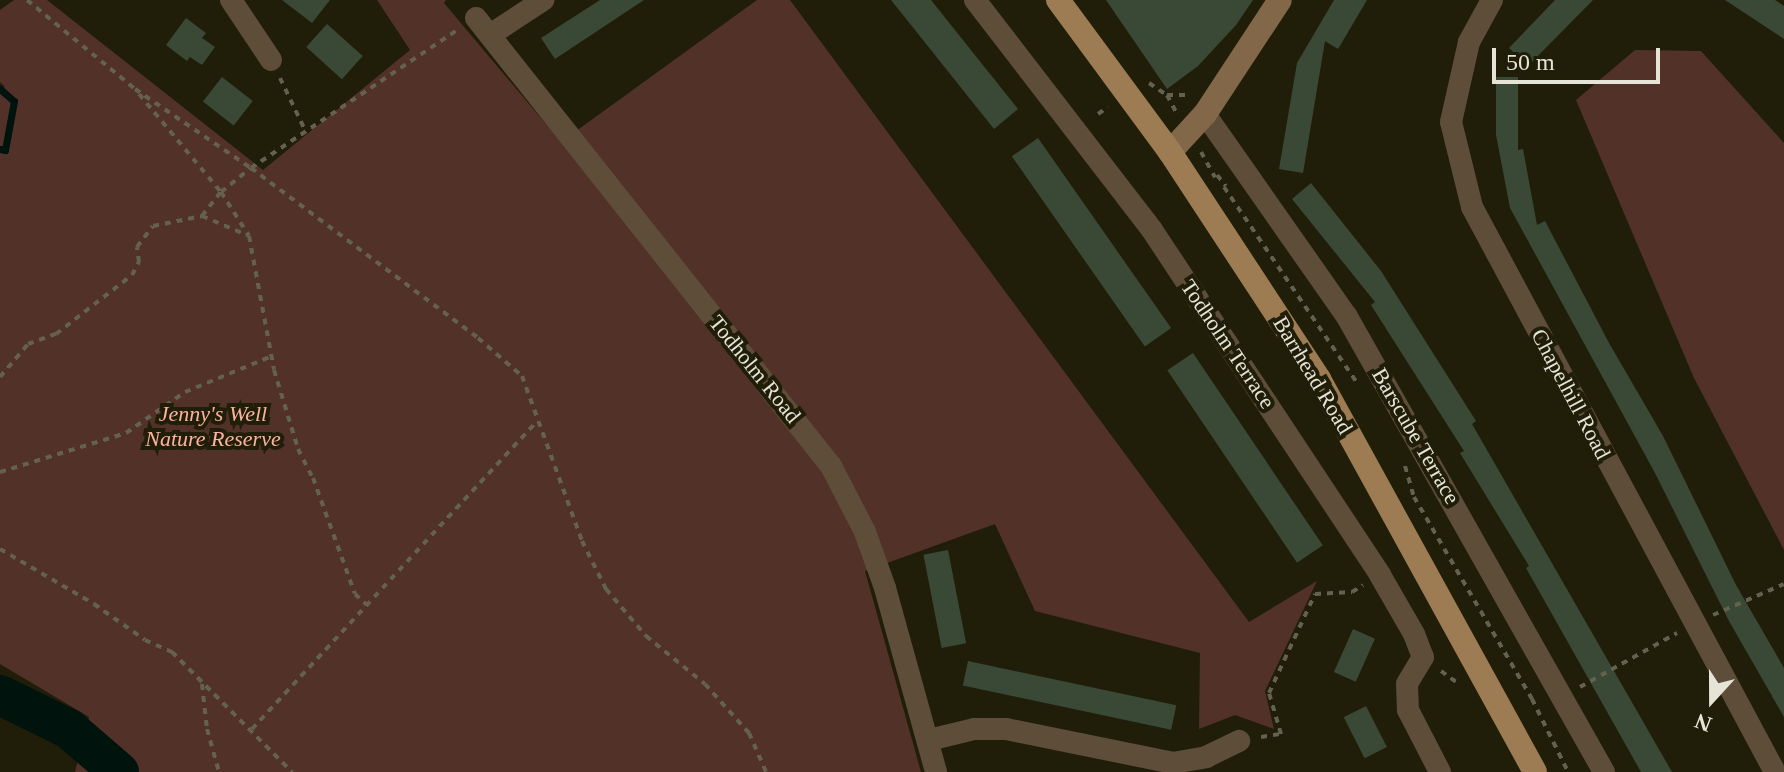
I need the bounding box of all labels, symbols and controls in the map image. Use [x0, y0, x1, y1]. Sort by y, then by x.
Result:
scale bar [1496, 32, 1664, 82]
text: 50 m [1506, 49, 1555, 75]
street label: Todholm Terrace [1175, 274, 1281, 414]
street label: Todholm Road [704, 310, 806, 428]
street label: Barrhead Road [1268, 311, 1358, 439]
street label: Chapelhill Road [1526, 324, 1616, 464]
street label: Barscube Terrace [1366, 363, 1466, 509]
park label: Jenny's Well Nature Reserve [145, 400, 281, 452]
north arrow [1672, 660, 1752, 740]
text: N [1691, 708, 1715, 737]

